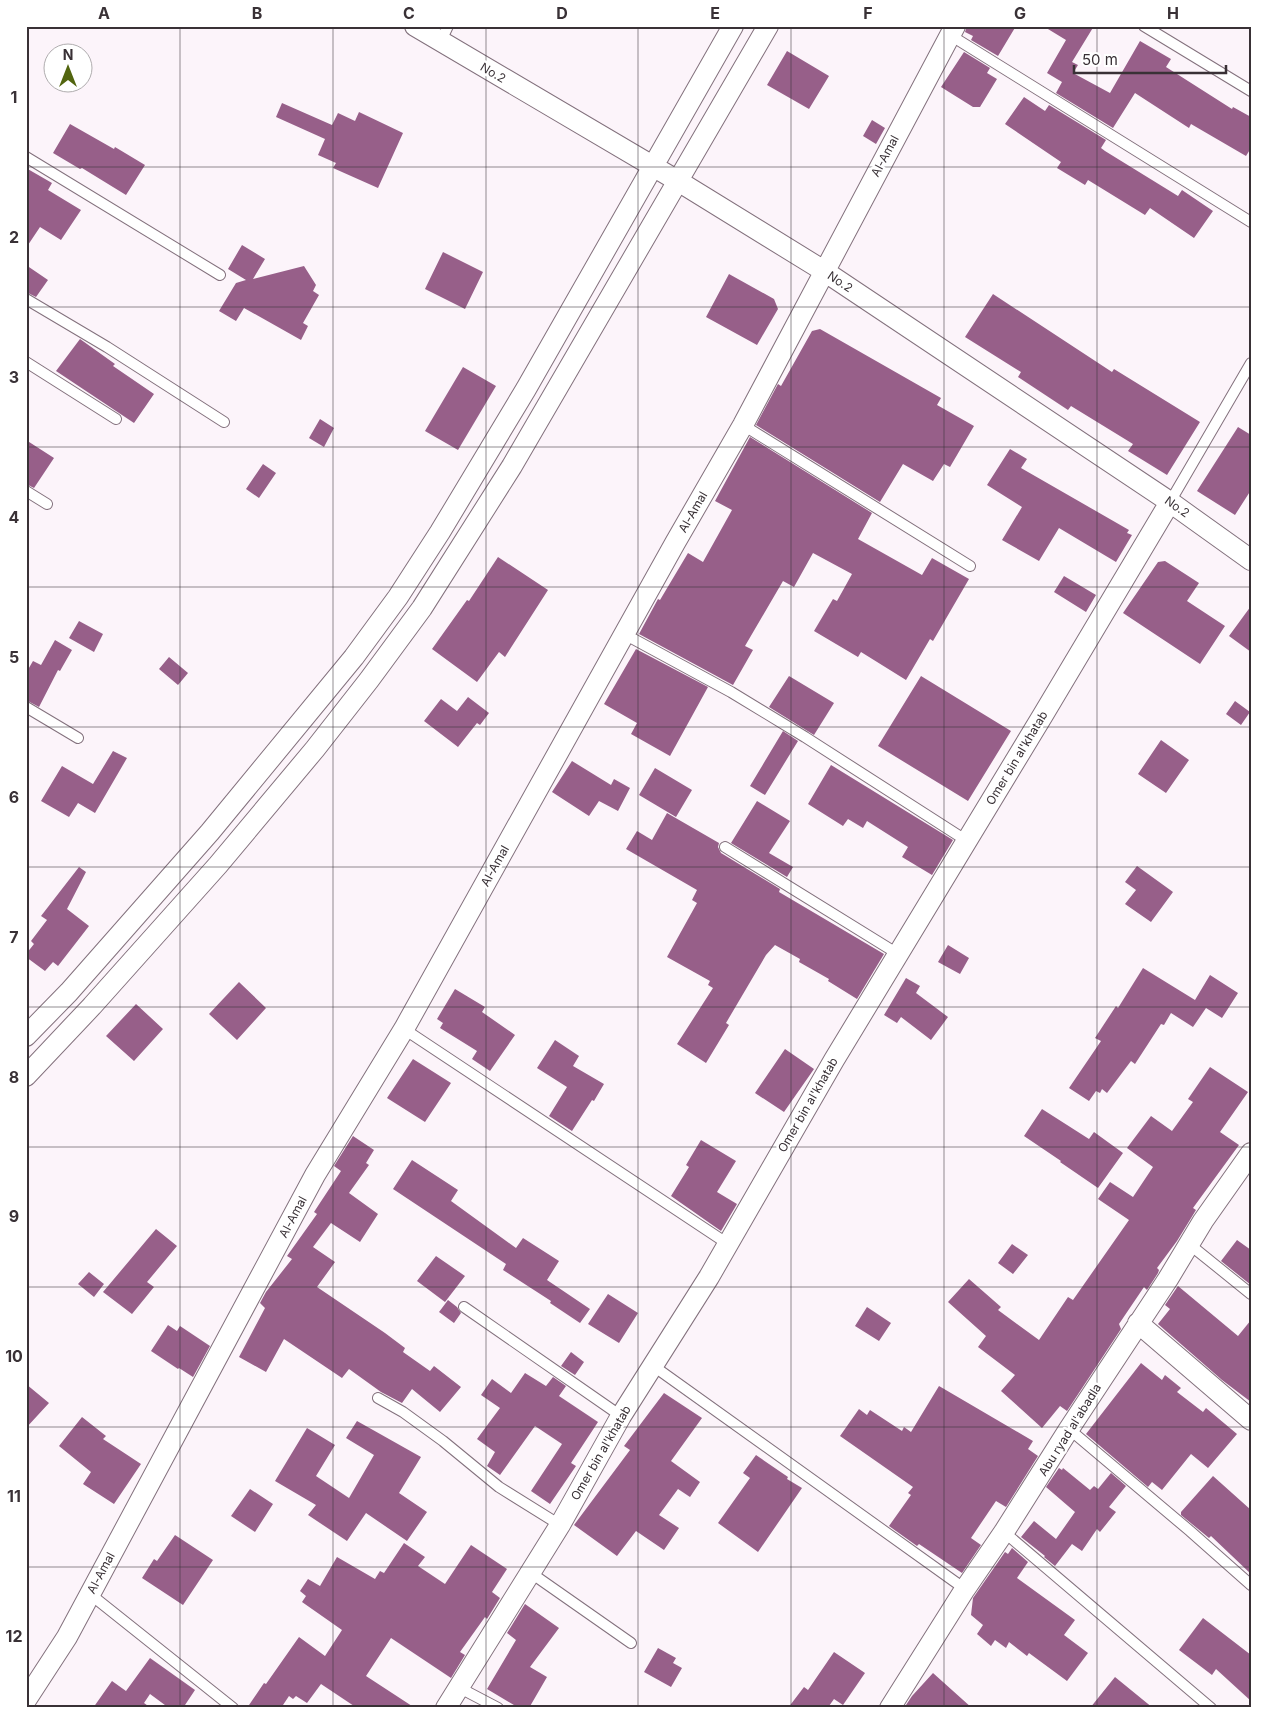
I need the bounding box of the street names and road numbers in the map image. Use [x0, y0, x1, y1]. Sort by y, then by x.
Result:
street label: No.2 [478, 59, 509, 86]
street label: Al-Amal [867, 132, 902, 179]
street label: No.2 [825, 268, 856, 295]
street label: Al-Amal [675, 489, 710, 535]
street label: No.2 [1162, 493, 1193, 520]
street label: Omer bin al'khatab [983, 708, 1051, 807]
street label: Al-Amal [477, 843, 512, 889]
street label: Omer bin al'khatab [774, 1055, 841, 1155]
street label: Al-Amal [275, 1193, 310, 1240]
street label: Abu ryad al'abadla [1035, 1381, 1104, 1479]
street label: Omer bin al'khatab [567, 1403, 634, 1503]
street label: Al-Amal [83, 1549, 118, 1596]

